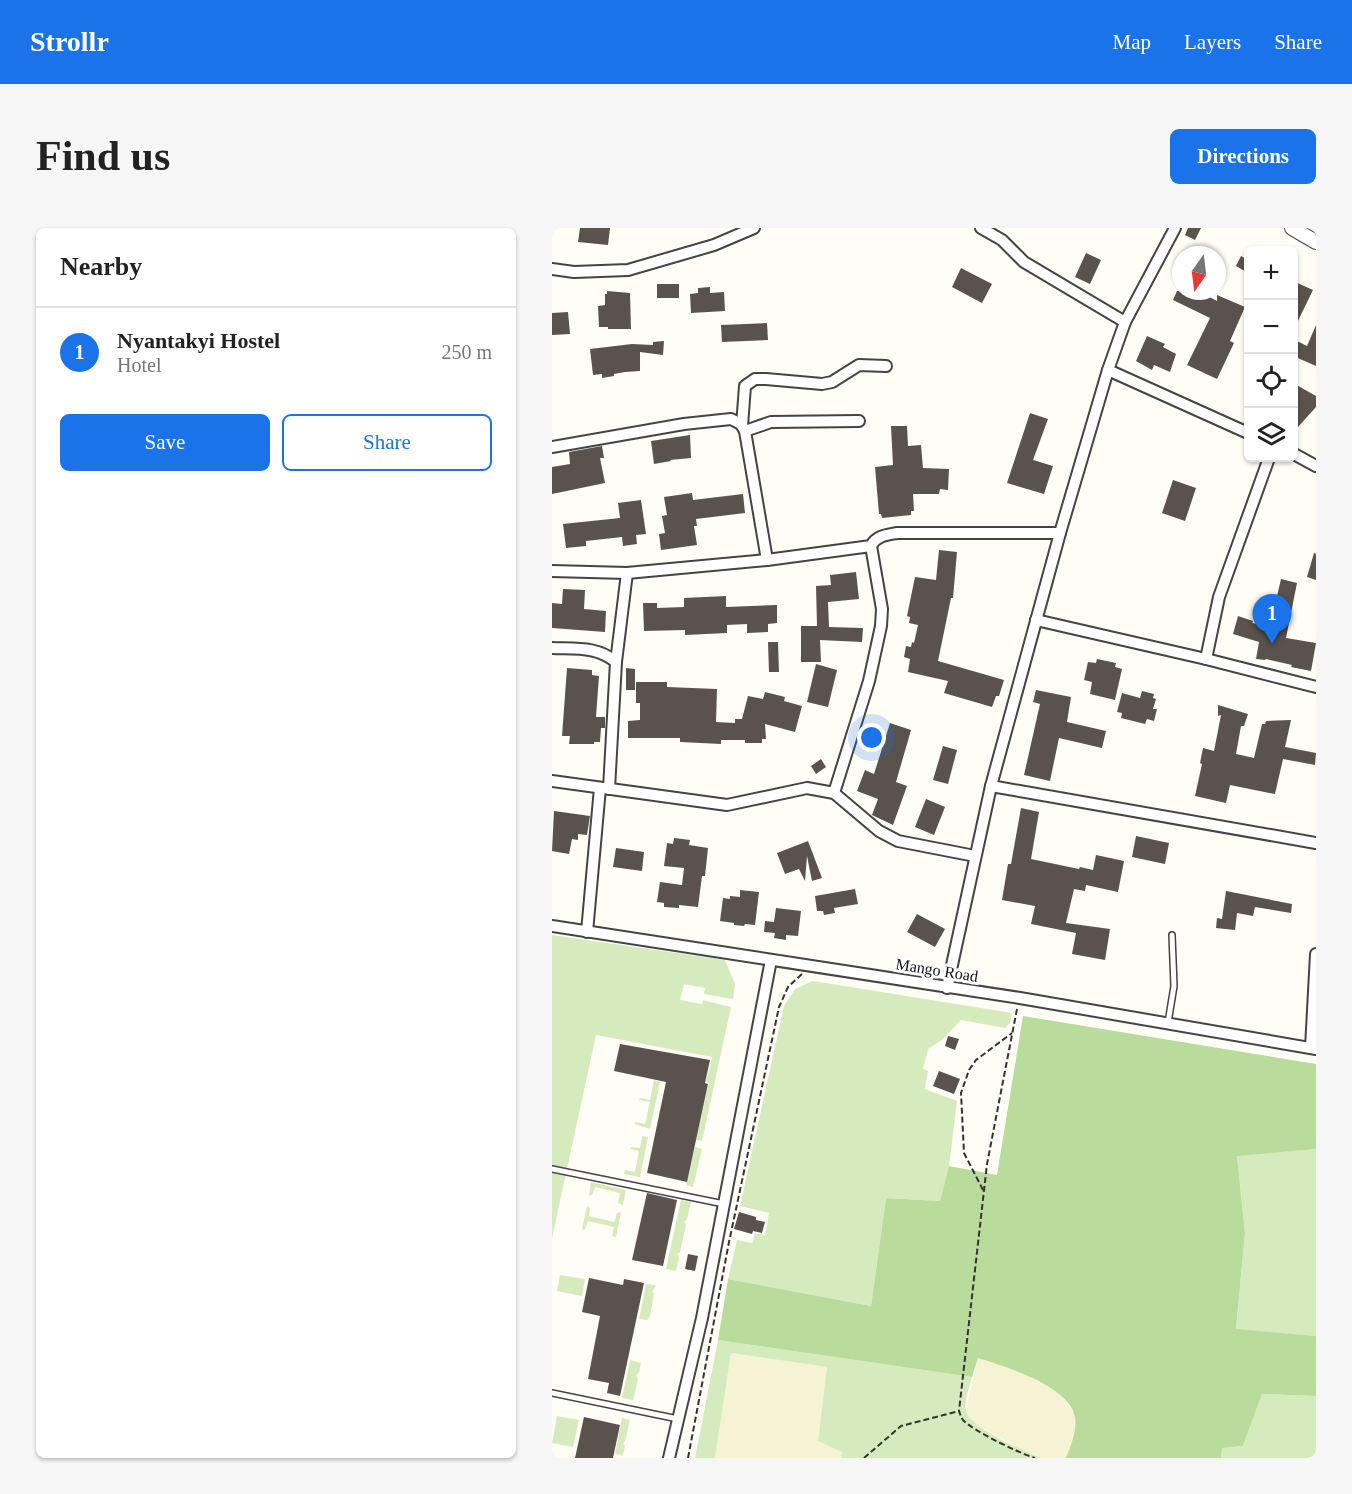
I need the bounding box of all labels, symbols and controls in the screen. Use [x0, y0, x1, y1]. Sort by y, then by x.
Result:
text: Strollr [30, 26, 109, 57]
text: Map [1113, 30, 1151, 54]
text: Layers [1184, 30, 1241, 54]
text: Share [1274, 30, 1322, 54]
button: Directions [1170, 129, 1316, 184]
text: Find us [36, 133, 170, 179]
north arrow [1172, 246, 1226, 300]
map controls [1244, 246, 1298, 462]
button: + [1244, 246, 1298, 300]
text: Nearby [60, 252, 142, 281]
button: − [1244, 300, 1298, 354]
text: Nyantakyi Hostel [117, 328, 280, 353]
text: 1 [75, 341, 85, 363]
text: 250 m [441, 341, 492, 363]
text: Hotel [117, 354, 161, 376]
button: locate [1244, 354, 1298, 408]
button: layers [1244, 408, 1298, 462]
button: Save [60, 414, 270, 471]
button: Share [282, 414, 492, 471]
pin: 1 [1252, 594, 1292, 644]
your location [857, 723, 886, 752]
street label: Mango Road [894, 955, 979, 986]

